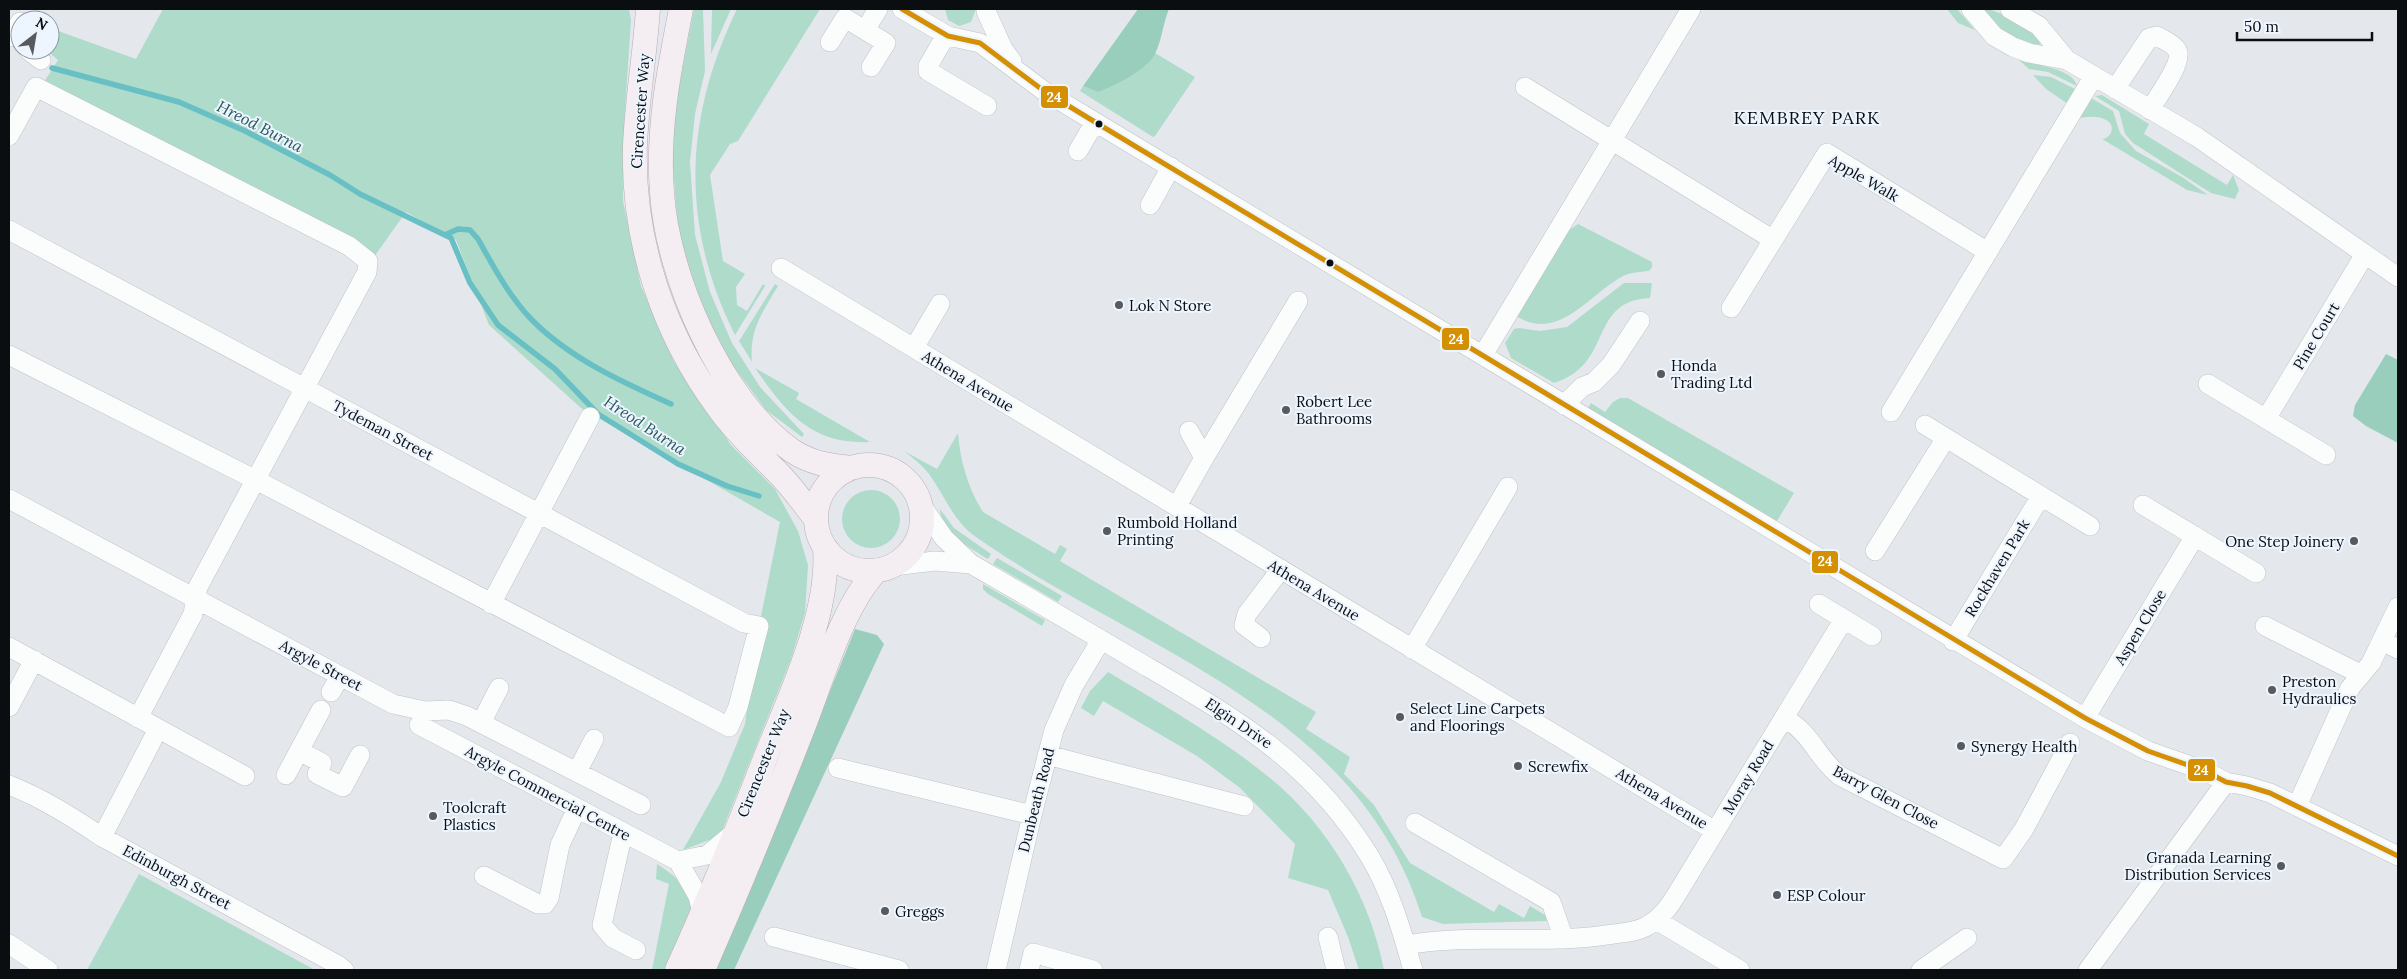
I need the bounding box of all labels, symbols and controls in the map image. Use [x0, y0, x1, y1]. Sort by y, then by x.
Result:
north arrow [10, 10, 60, 60]
scale bar [2237, 10, 2372, 42]
text: N [32, 13, 51, 34]
text: 50 m [2244, 17, 2279, 36]
street label: Cirencester Way [626, 53, 654, 169]
line badge: 24 [1040, 85, 1069, 109]
text: 24 [1046, 88, 1062, 106]
water label: Hreod Burna [214, 96, 306, 156]
district label: KEMBREY PARK [1734, 106, 1880, 129]
unlabelled marker [1094, 119, 1104, 129]
street label: Apple Walk [1825, 150, 1902, 206]
unlabelled marker [1325, 258, 1335, 268]
place label: Lok N Store [1129, 296, 1211, 315]
marker: Lok N Store [1113, 299, 1125, 311]
street label: Pine Court [2289, 299, 2344, 373]
line badge: 24 [1441, 327, 1470, 351]
text: 24 [1448, 330, 1464, 348]
street label: Athena Avenue [918, 346, 1017, 416]
place label: Honda Trading Ltd [1671, 356, 1753, 392]
marker: Honda Trading Ltd [1655, 368, 1667, 380]
water label: Hreod Burna [600, 391, 690, 459]
place label: Robert Lee Bathrooms [1296, 392, 1372, 428]
street label: Tydeman Street [329, 396, 437, 465]
marker: Robert Lee Bathrooms [1280, 404, 1292, 416]
place label: Rumbold Holland Printing [1117, 513, 1237, 549]
street label: Rockhaven Park [1960, 516, 2034, 620]
marker: Rumbold Holland Printing [1101, 525, 1113, 537]
place label: One Step Joinery [2225, 532, 2344, 551]
marker: One Step Joinery [2348, 535, 2360, 547]
line badge: 24 [1811, 550, 1839, 574]
text: 24 [1817, 552, 1833, 570]
street label: Athena Avenue [1264, 555, 1363, 625]
street label: Aspen Close [2109, 586, 2170, 669]
street label: Argyle Street [276, 635, 366, 695]
place label: Preston Hydraulics [2282, 672, 2356, 708]
marker: Preston Hydraulics [2266, 684, 2278, 696]
street label: Elgin Drive [1202, 694, 1276, 752]
place label: Select Line Carpets and Floorings [1410, 699, 1545, 735]
street label: Cirencester Way [733, 706, 793, 820]
marker: Select Line Carpets and Floorings [1394, 711, 1406, 723]
street label: Moray Road [1718, 736, 1778, 818]
place label: Synergy Health [1971, 737, 2078, 756]
marker: Synergy Health [1955, 740, 1967, 752]
street label: Argyle Commercial Centre [461, 741, 634, 845]
street label: Dunbeath Road [1014, 746, 1058, 854]
place label: Screwfix [1528, 757, 1588, 776]
line badge: 24 [2187, 758, 2216, 782]
marker: Screwfix [1512, 760, 1524, 772]
street label: Barry Glen Close [1830, 761, 1942, 833]
text: 24 [2193, 761, 2209, 779]
street label: Athena Avenue [1612, 763, 1711, 833]
place label: Toolcraft Plastics [443, 798, 507, 834]
marker: Toolcraft Plastics [427, 810, 439, 822]
street label: Edinburgh Street [120, 840, 235, 914]
place label: Granada Learning Distribution Services [2125, 848, 2272, 884]
marker: Granada Learning Distribution Services [2275, 860, 2287, 872]
place label: ESP Colour [1787, 886, 1866, 905]
marker: ESP Colour [1771, 889, 1783, 901]
place label: Greggs [895, 902, 945, 921]
marker: Greggs [879, 905, 891, 917]

